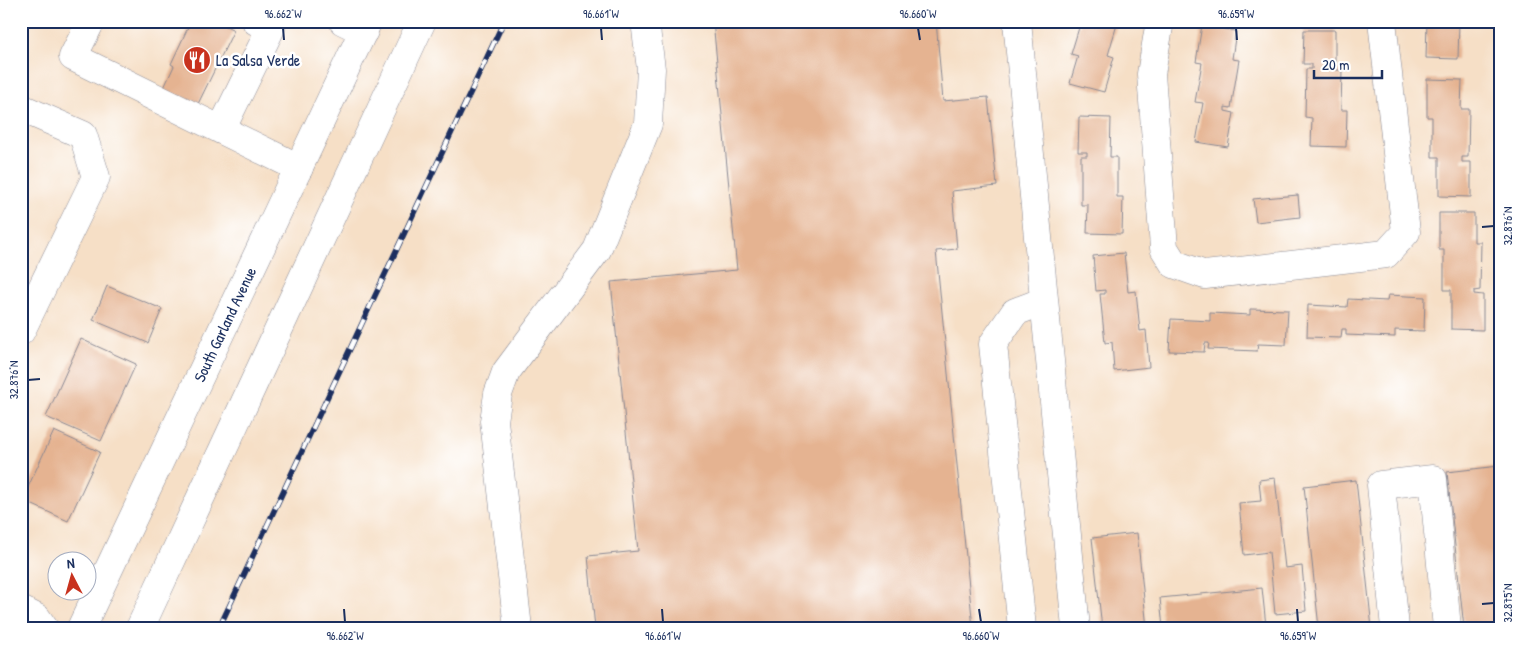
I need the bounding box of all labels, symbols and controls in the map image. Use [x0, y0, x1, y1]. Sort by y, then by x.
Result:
text: 96.662°W [264, 5, 302, 22]
text: 96.661°W [583, 5, 620, 22]
text: 96.660°W [900, 5, 937, 22]
text: 96.659°W [1218, 5, 1255, 22]
restaurant icon: La Salsa Verde [182, 45, 212, 75]
scale bar [1314, 48, 1382, 80]
place label: La Salsa Verde [216, 49, 301, 71]
text: 20 m [1322, 54, 1349, 75]
text: 32.876°N [1499, 207, 1516, 245]
street label: South Garland Avenue [188, 263, 261, 385]
text: 32.876°N [5, 361, 22, 399]
north arrow [48, 552, 98, 602]
text: N [66, 553, 76, 572]
text: 32.875°N [1499, 584, 1516, 622]
text: 96.662°W [326, 627, 364, 644]
text: 96.661°W [645, 627, 682, 644]
text: 96.660°W [963, 627, 1000, 644]
text: 96.659°W [1280, 627, 1317, 644]

